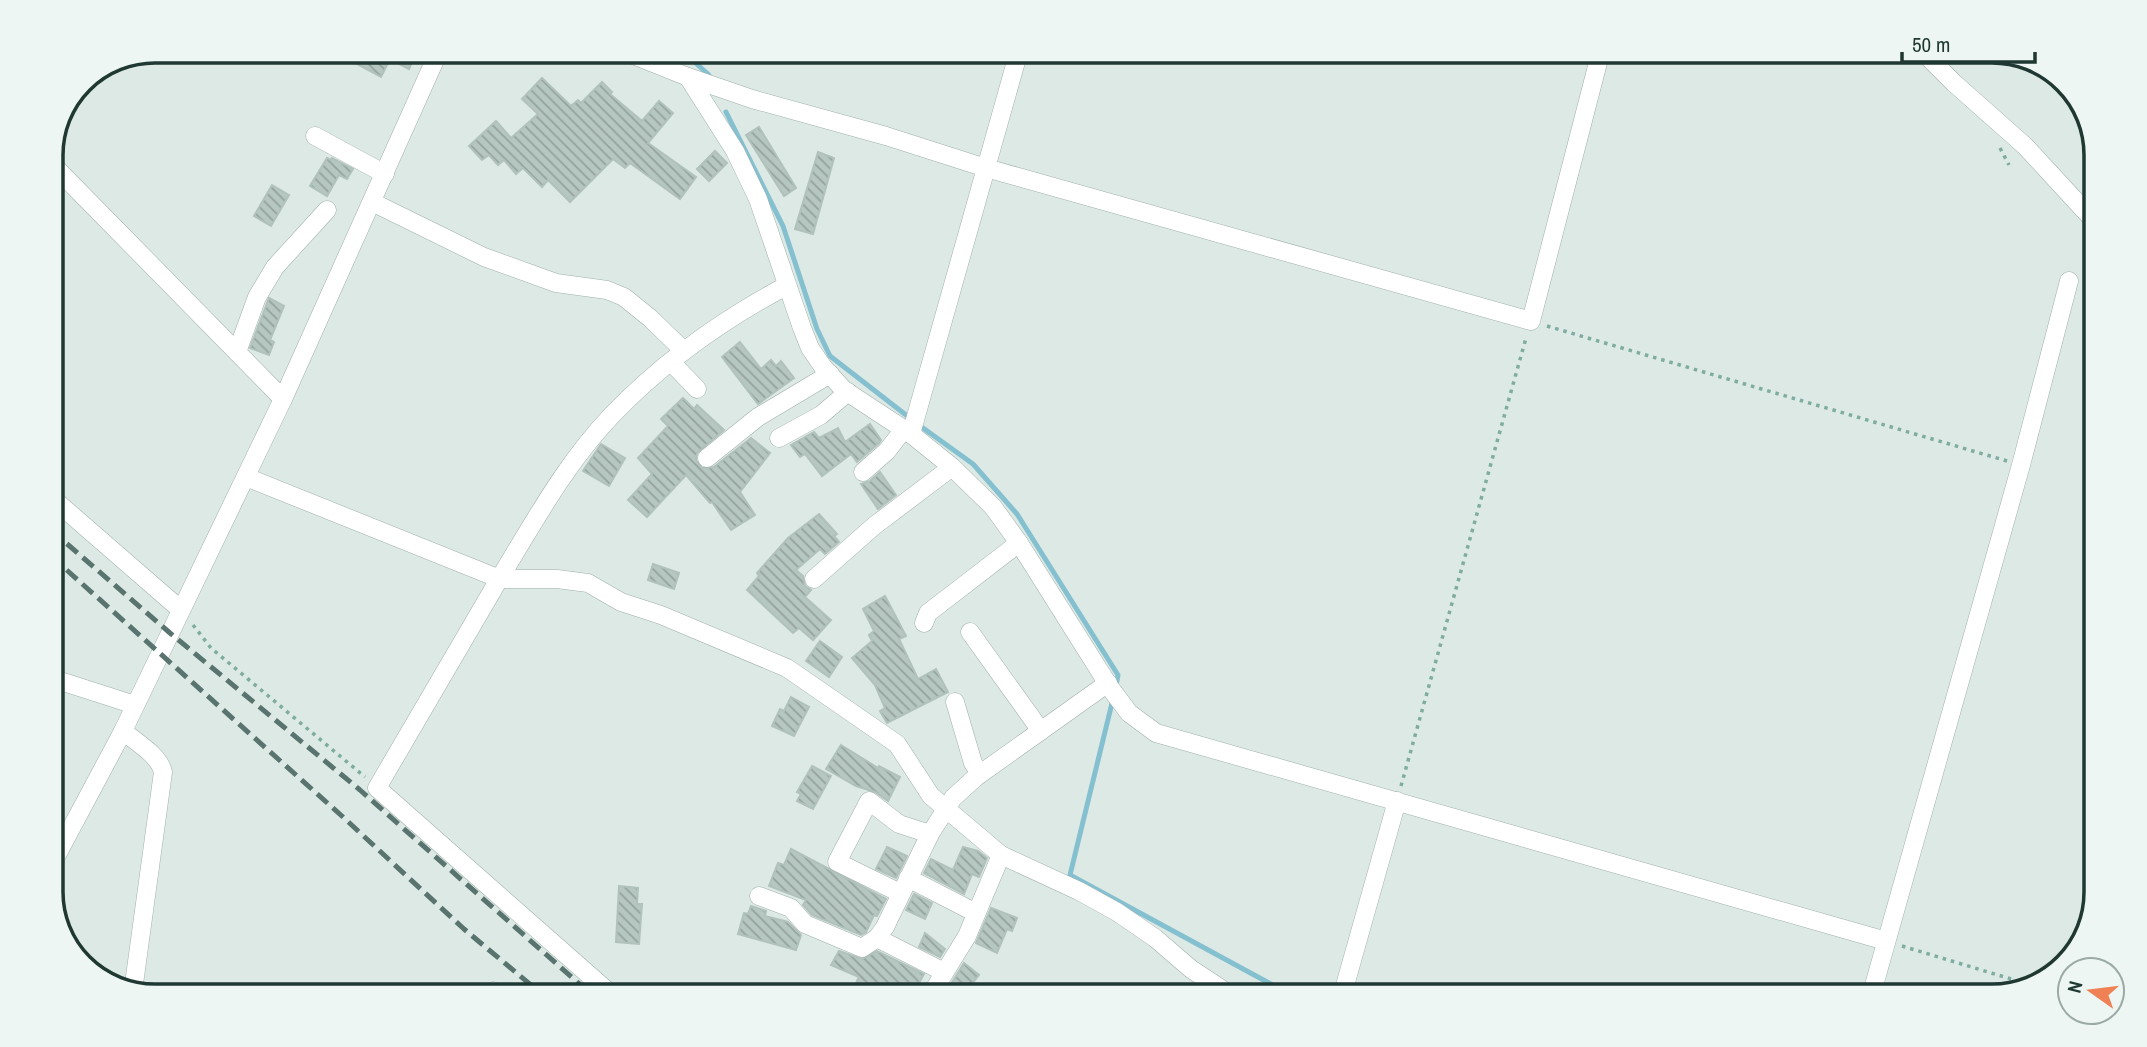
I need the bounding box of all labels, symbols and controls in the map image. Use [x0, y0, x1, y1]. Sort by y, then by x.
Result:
scale bar [1902, 21, 2035, 65]
text: 50 m [1912, 30, 1950, 59]
north arrow [2056, 956, 2126, 1026]
text: N [2061, 978, 2088, 995]

